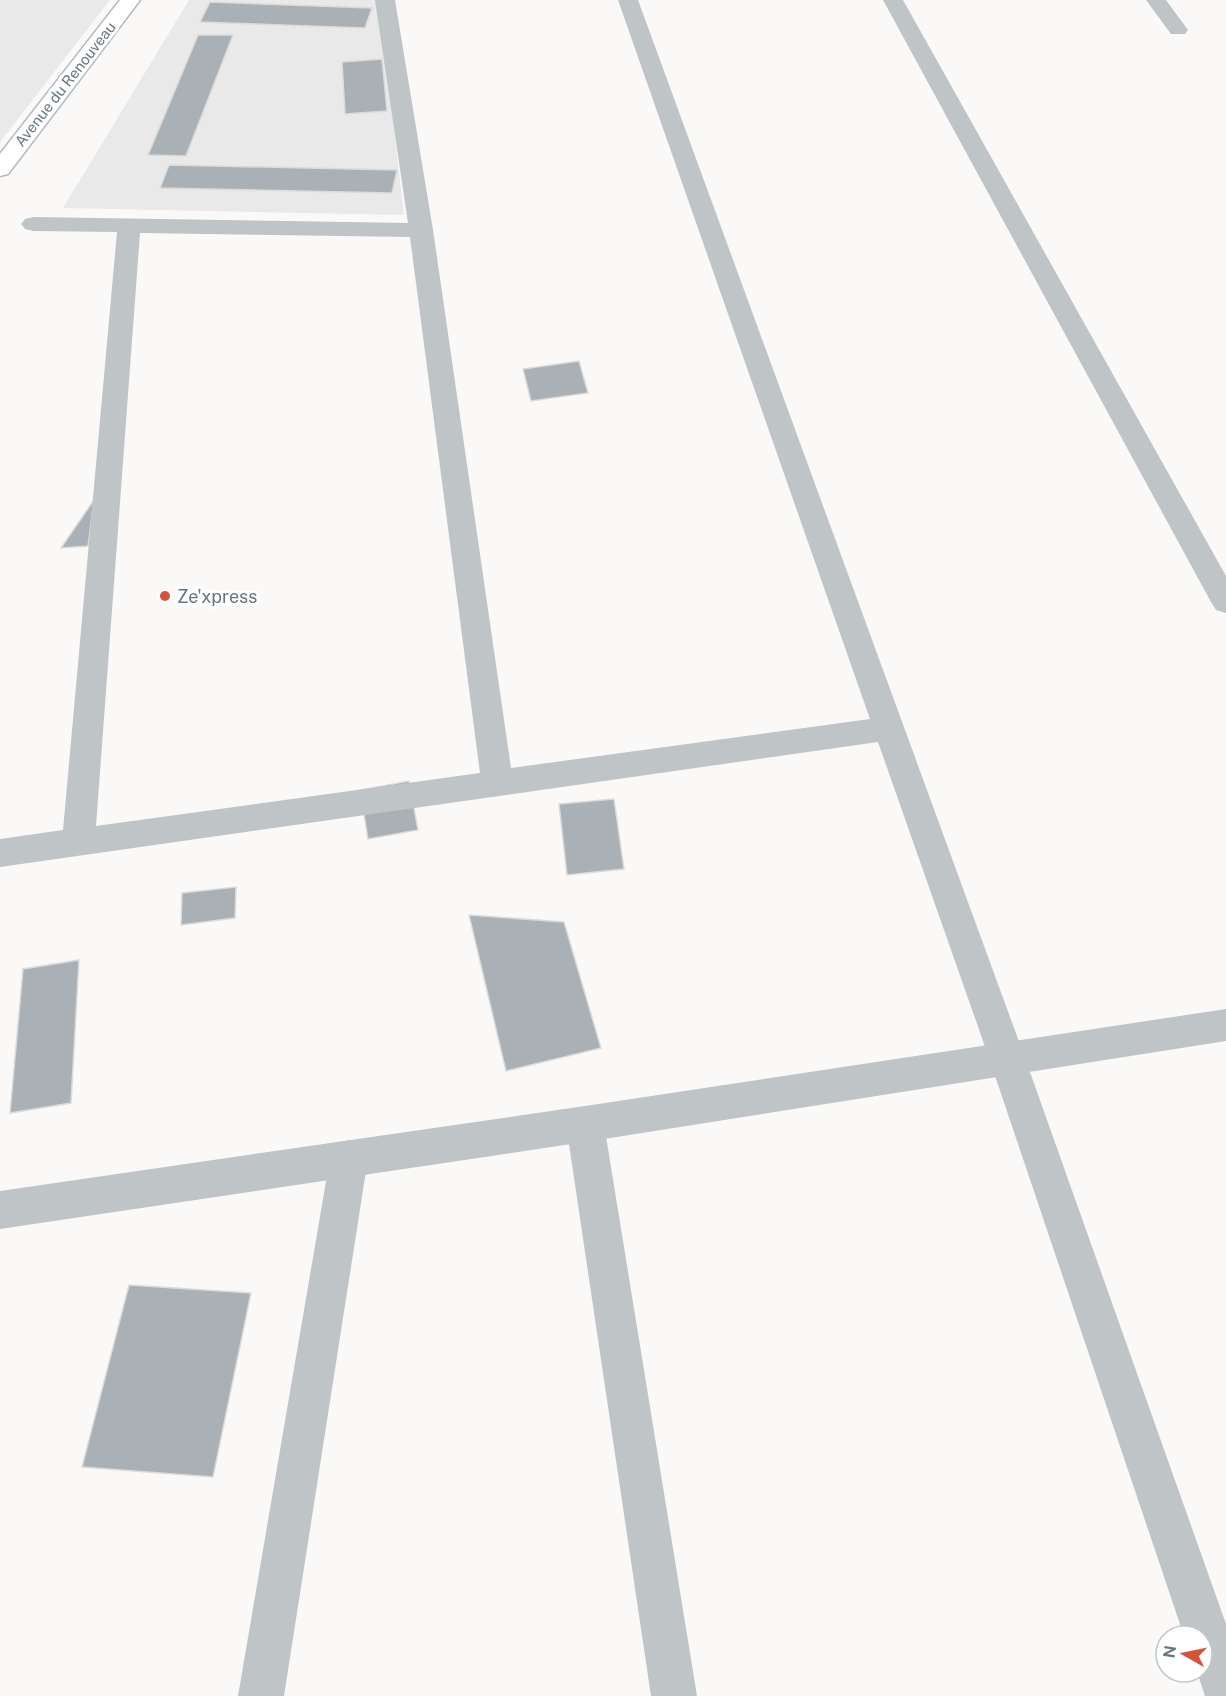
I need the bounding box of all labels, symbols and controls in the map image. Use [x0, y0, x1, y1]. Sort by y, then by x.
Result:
street label: Avenue du Renouveau [11, 18, 119, 150]
place label: Ze'xpress [177, 586, 257, 607]
marker: Ze'xpress [158, 589, 172, 603]
north arrow [1154, 1624, 1214, 1684]
text: N [1159, 1644, 1180, 1659]

